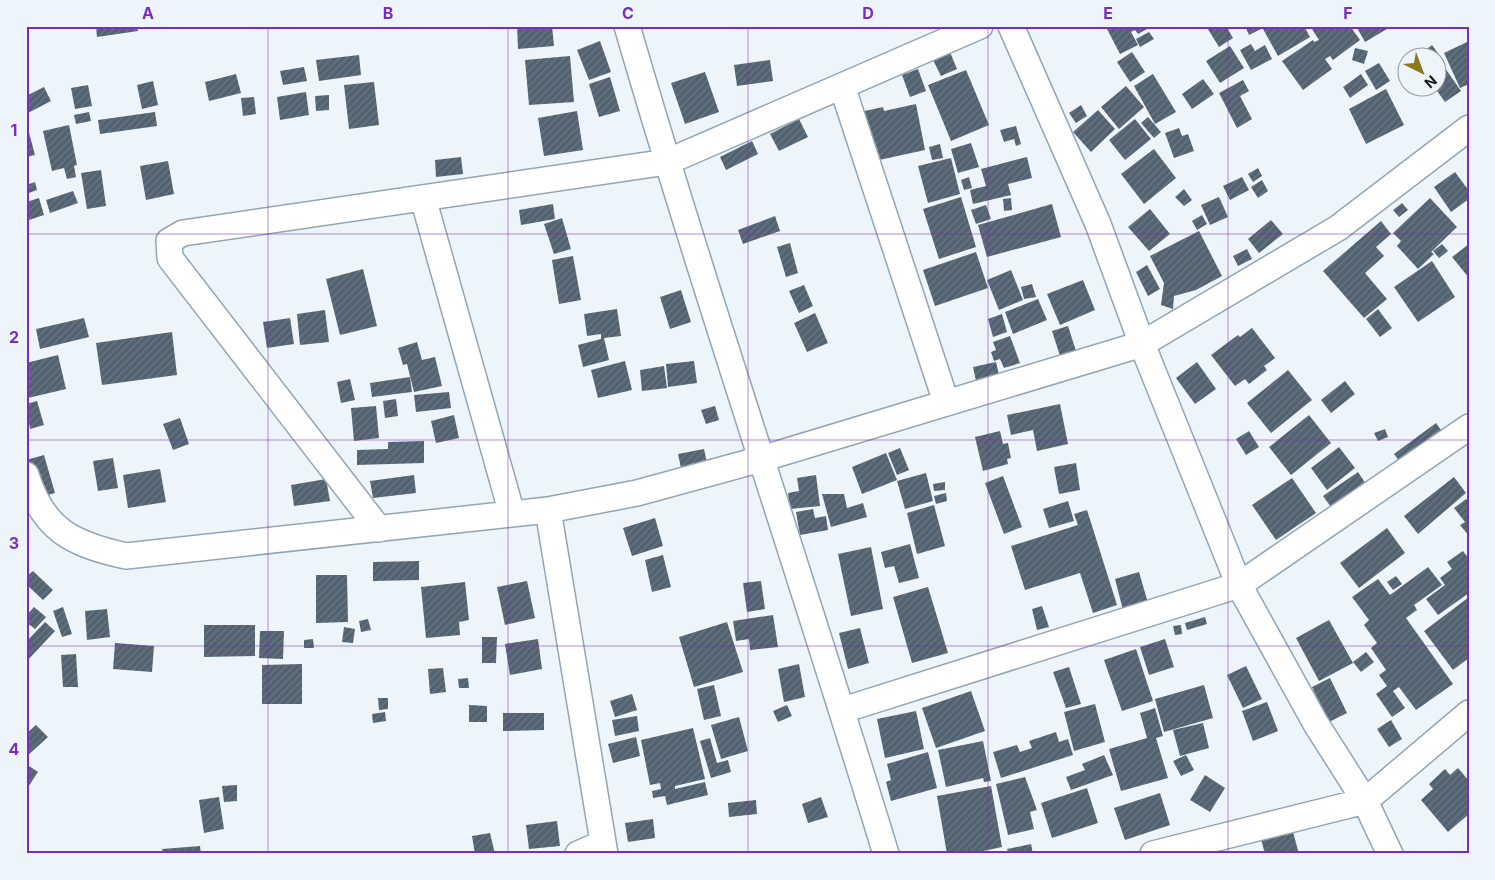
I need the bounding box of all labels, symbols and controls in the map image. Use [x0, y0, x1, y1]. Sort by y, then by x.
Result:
text: A [142, 3, 154, 23]
text: B [383, 3, 393, 23]
text: C [622, 3, 634, 23]
text: D [862, 3, 874, 23]
text: E [1103, 3, 1113, 23]
text: F [1343, 3, 1353, 23]
north arrow [1398, 48, 1448, 98]
text: N [1421, 72, 1441, 92]
text: 1 [11, 120, 17, 140]
text: 2 [9, 327, 19, 347]
text: 3 [9, 533, 19, 553]
text: 4 [9, 739, 20, 759]

